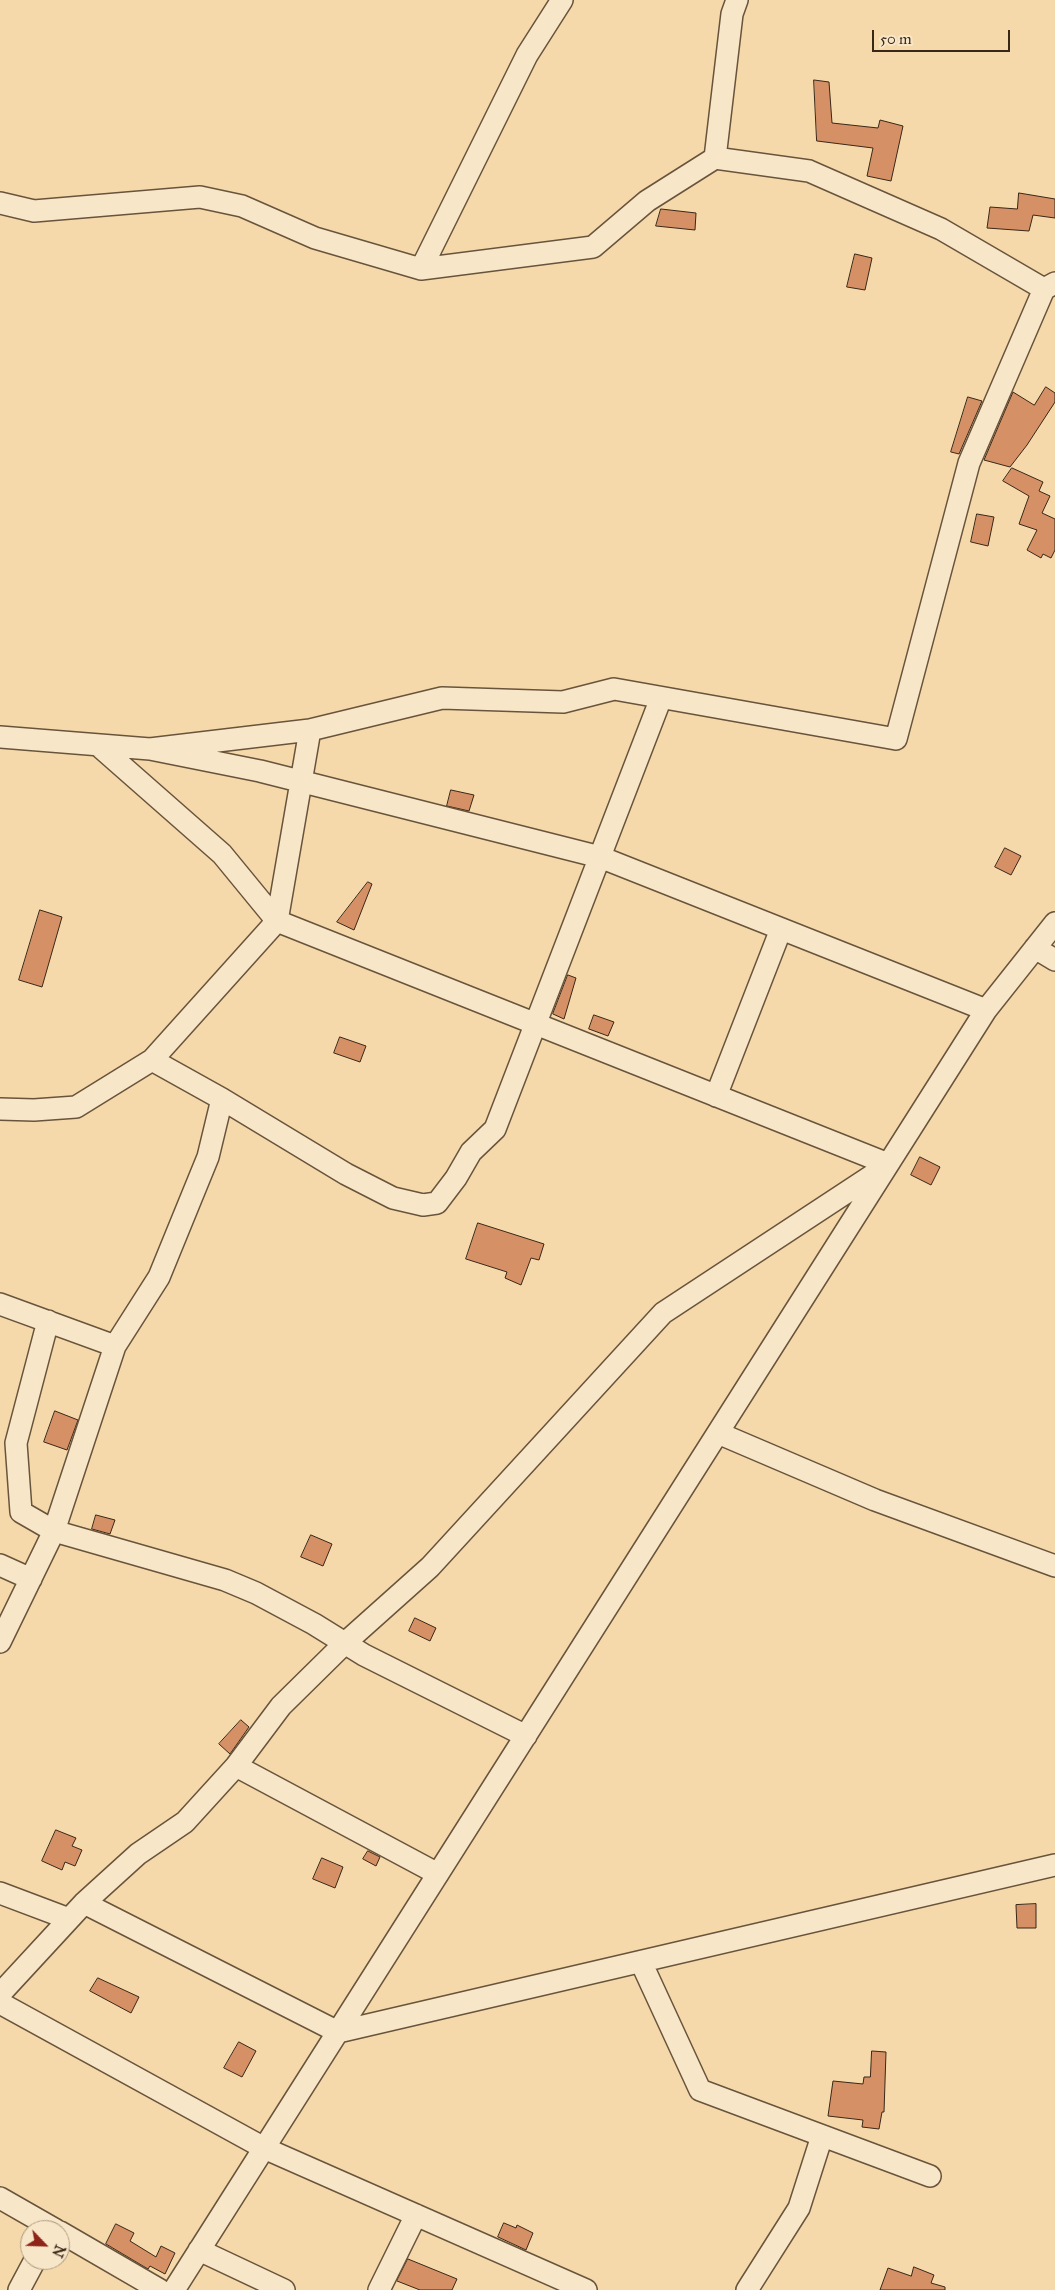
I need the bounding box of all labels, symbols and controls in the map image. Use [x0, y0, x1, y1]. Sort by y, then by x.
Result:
scale bar [875, 20, 1012, 52]
text: 50 m [880, 30, 912, 48]
north arrow [20, 2220, 70, 2270]
text: N [48, 2242, 68, 2260]

